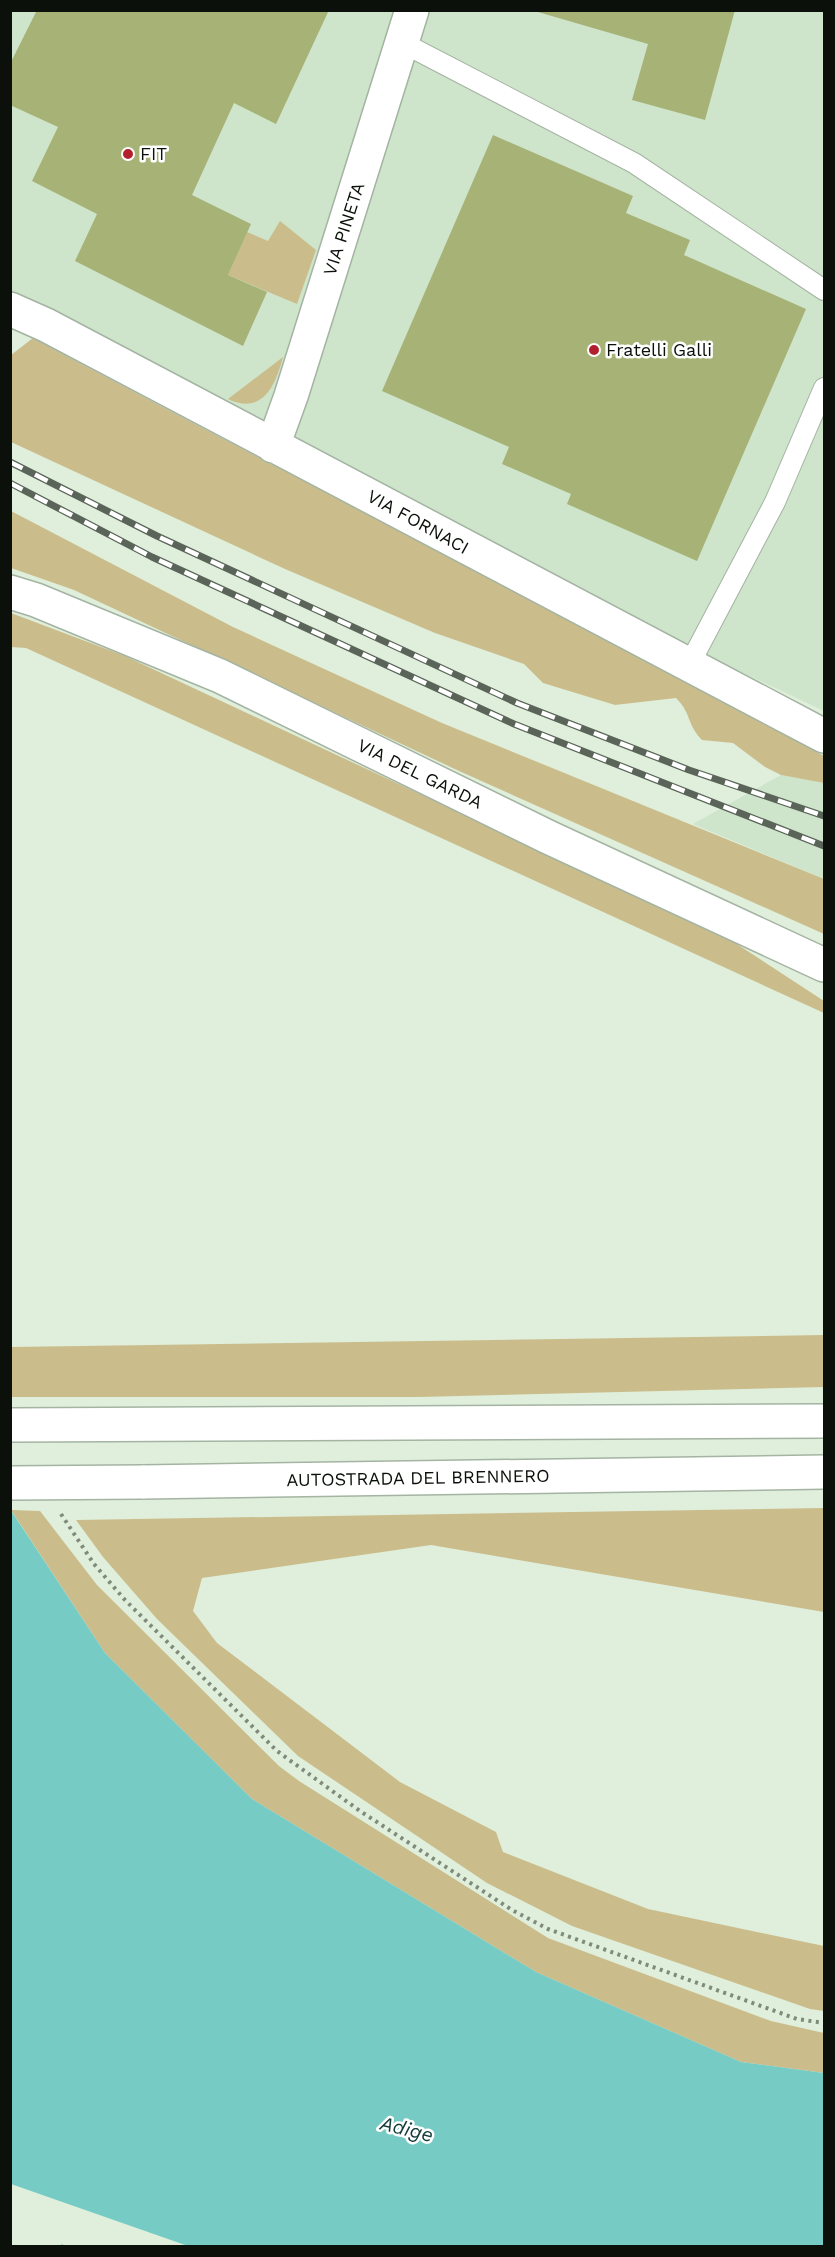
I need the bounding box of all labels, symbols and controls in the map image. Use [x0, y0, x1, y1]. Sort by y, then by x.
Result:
place label: FIT [140, 143, 167, 164]
marker: FIT [121, 147, 135, 161]
street label: VIA PINETA [319, 180, 368, 278]
place label: Fratelli Galli [606, 339, 712, 360]
marker: Fratelli Galli [587, 343, 601, 357]
street label: VIA FORNACI [364, 485, 473, 558]
street label: VIA DEL GARDA [354, 734, 486, 813]
street label: AUTOSTRADA DEL BRENNERO [286, 1465, 550, 1490]
water label: Adige [377, 2111, 436, 2147]

